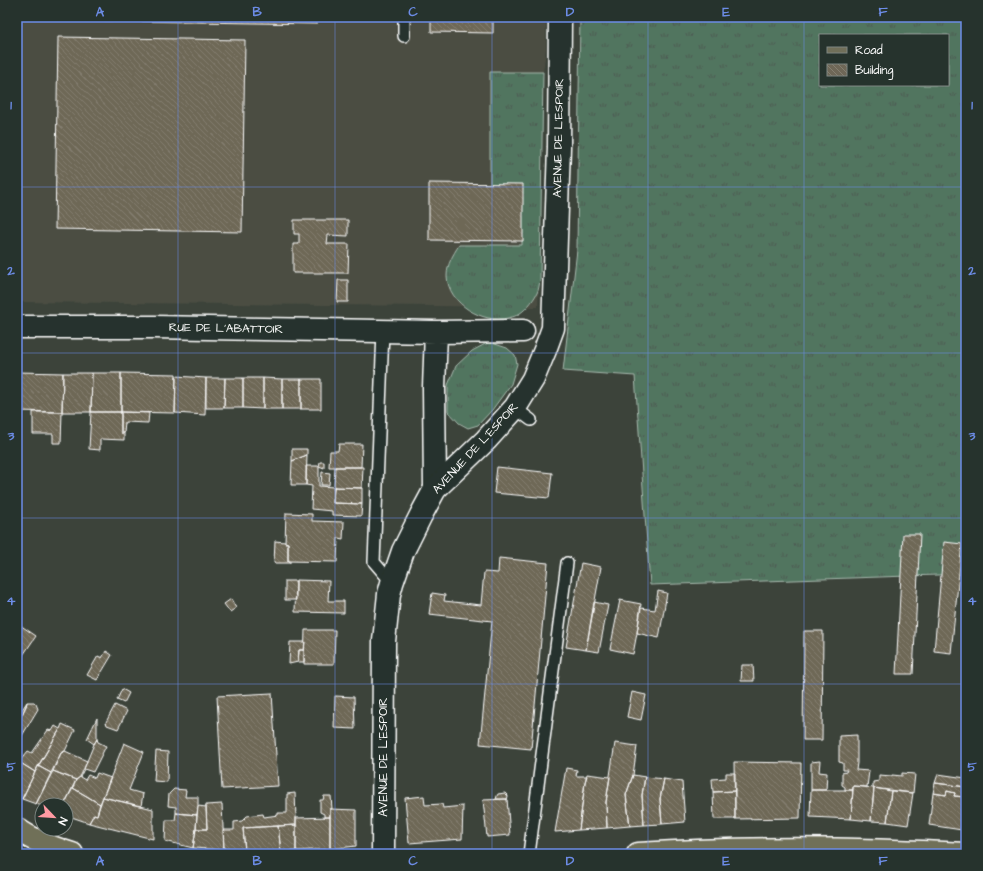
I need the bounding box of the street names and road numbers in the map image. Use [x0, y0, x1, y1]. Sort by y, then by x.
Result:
street label: AVENUE DE L'ESPOIR [549, 78, 568, 198]
street label: RUE DE L'ABATTOIR [169, 319, 283, 338]
street label: AVENUE DE L'ESPOIR [428, 399, 522, 498]
street label: AVENUE DE L'ESPOIR [375, 697, 392, 817]

